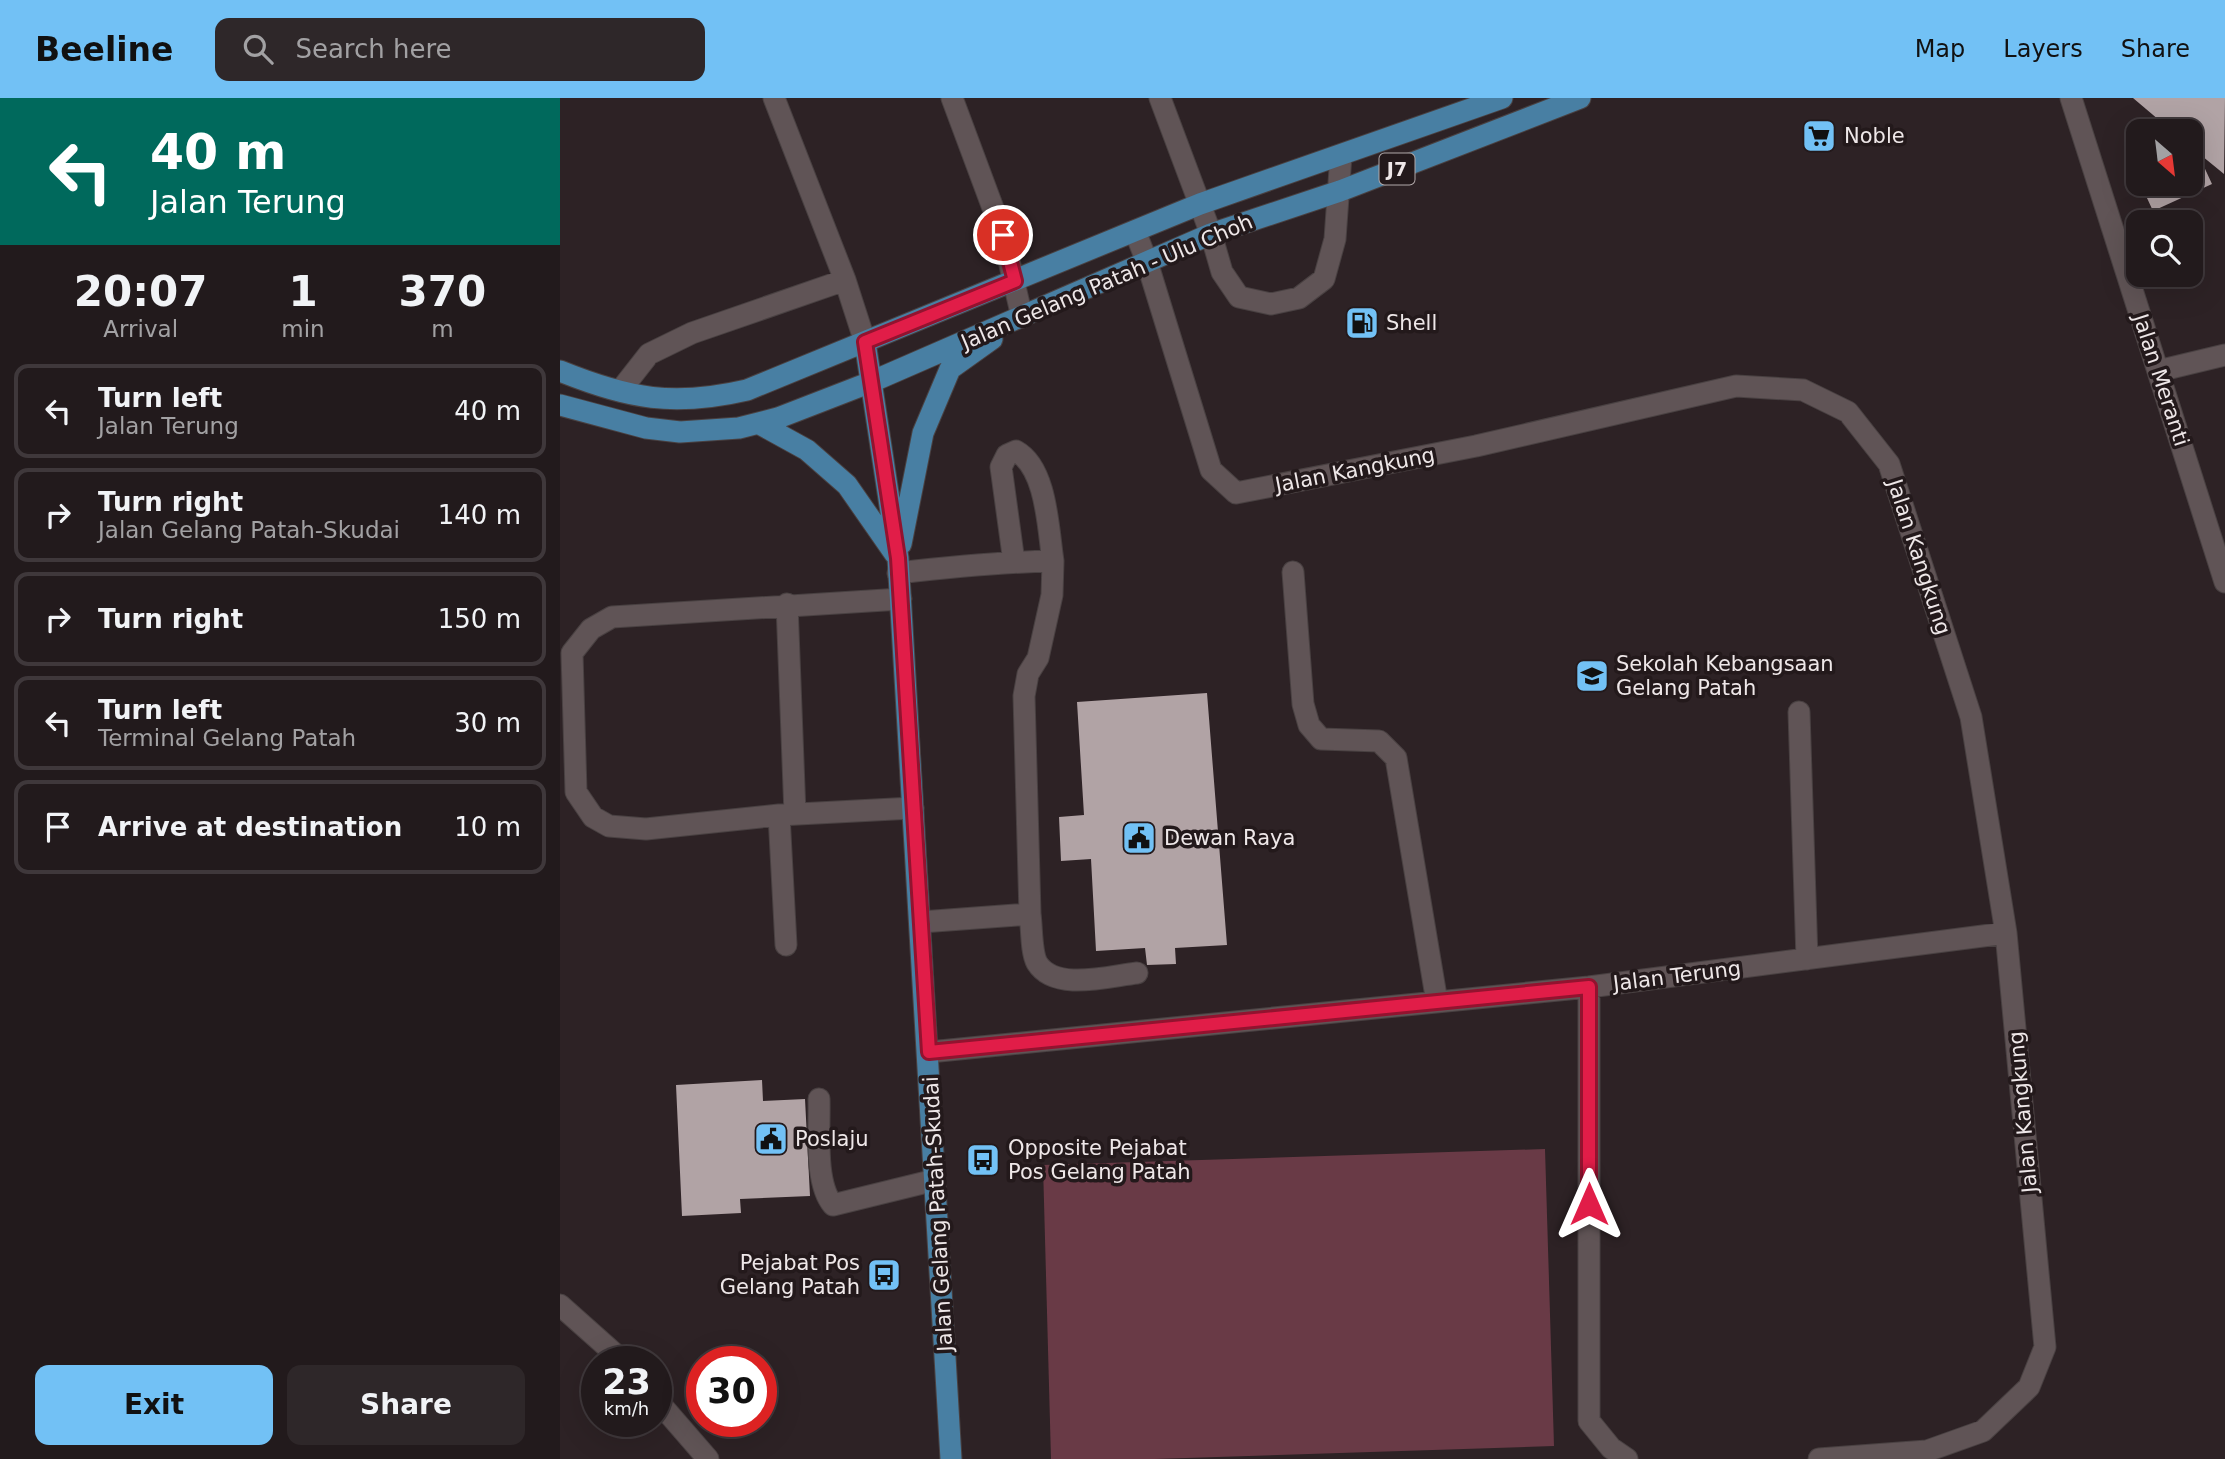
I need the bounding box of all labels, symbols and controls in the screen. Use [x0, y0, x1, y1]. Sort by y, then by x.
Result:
search box [215, 18, 705, 81]
text: Beeline [35, 30, 173, 69]
icon: search [239, 30, 277, 68]
text: Search here [295, 34, 452, 64]
text: Map [1915, 35, 1965, 63]
text: Layers [2003, 35, 2083, 63]
text: Share [2121, 35, 2190, 63]
supermarket icon: Noble [1800, 117, 1838, 155]
north arrow [2126, 119, 2203, 196]
map controls [2126, 119, 2203, 287]
text: 40 m [150, 124, 286, 181]
place label: Noble [1844, 124, 1905, 148]
icon: left [35, 126, 126, 217]
road number: J7 [1380, 153, 1414, 184]
text: Jalan Terung [150, 183, 346, 221]
pin [973, 205, 1033, 265]
street label: Jalan Gelang Patah - Ulu Choh [956, 210, 1256, 355]
button: search [2126, 210, 2203, 287]
icon: arrive [984, 216, 1022, 254]
text: 20:07 [74, 267, 208, 316]
text: 1 [288, 267, 318, 316]
text: 370 [399, 267, 486, 316]
fuel station icon: Shell [1343, 304, 1381, 342]
street label: Jalan Meranti [2128, 309, 2194, 449]
place label: Shell [1386, 311, 1437, 335]
text: Arrival [103, 316, 178, 342]
text: min [281, 316, 325, 342]
text: m [431, 316, 454, 342]
text: Turn left [98, 383, 222, 413]
icon: left [39, 392, 77, 430]
text: 40 m [454, 396, 521, 426]
text: Jalan Terung [98, 413, 239, 439]
street label: Jalan Kangkung [1271, 443, 1437, 498]
street label: Jalan Kangkung [1882, 474, 1955, 638]
text: Turn right [98, 487, 243, 517]
icon: right [39, 496, 77, 534]
text: 140 m [438, 500, 521, 530]
text: Jalan Gelang Patah-Skudai [98, 517, 400, 543]
icon: right [39, 600, 77, 638]
text: Turn right [98, 604, 243, 634]
text: 150 m [438, 604, 521, 634]
place label: Sekolah Kebangsaan Gelang Patah [1616, 652, 1834, 700]
school or university icon: Sekolah Kebangsaan Gelang Patah [1573, 657, 1611, 695]
text: Turn left [98, 695, 222, 725]
icon: left [39, 704, 77, 742]
text: 30 m [454, 708, 521, 738]
text: Terminal Gelang Patah [98, 725, 356, 751]
icon: arrive [39, 808, 77, 846]
text: Arrive at destination [98, 812, 402, 842]
text: 10 m [454, 812, 521, 842]
public building icon: Dewan Raya [1120, 819, 1158, 857]
place label: Dewan Raya [1164, 826, 1295, 850]
street label: Jalan Terung [1610, 956, 1742, 996]
street label: Jalan Kangkung [2004, 1030, 2042, 1196]
street label: Jalan Gelang Patah-Skudai [919, 1076, 957, 1354]
public building icon: Poslaju [752, 1120, 790, 1158]
place label: Poslaju [795, 1127, 869, 1151]
place label: Opposite Pejabat Pos Gelang Patah [1008, 1136, 1191, 1184]
bus stop icon: Opposite Pejabat Pos Gelang Patah [964, 1141, 1002, 1179]
position arrow [1552, 1167, 1626, 1241]
place label: Pejabat Pos Gelang Patah [720, 1251, 860, 1299]
bus stop icon: Pejabat Pos Gelang Patah [865, 1256, 903, 1294]
speed limit sign: 30 [686, 1346, 777, 1437]
text: 23 [602, 1362, 651, 1402]
button: Exit [35, 1365, 273, 1445]
button: Share [287, 1365, 525, 1445]
text: km/h [604, 1398, 649, 1419]

